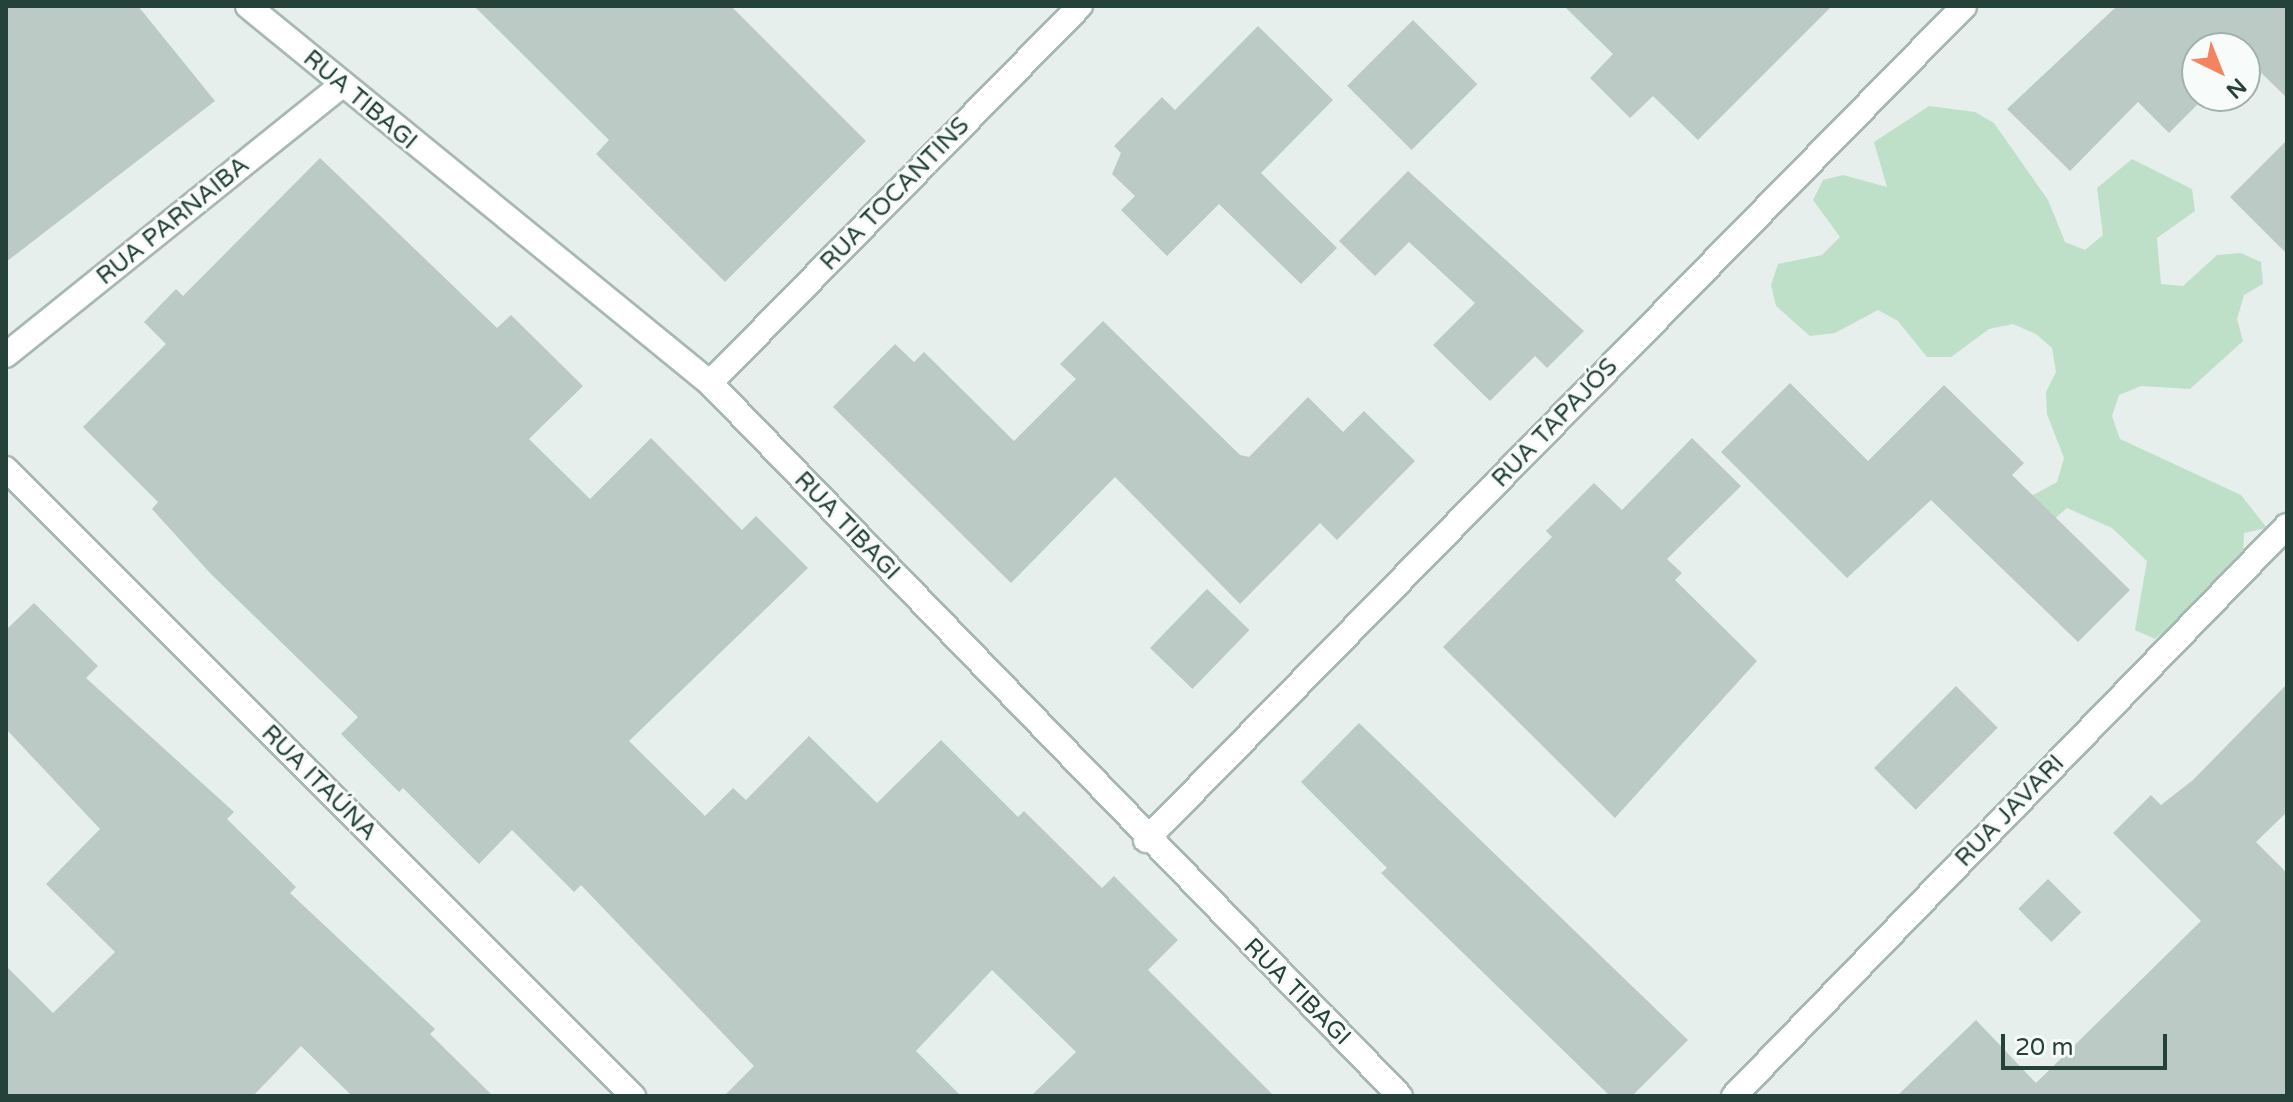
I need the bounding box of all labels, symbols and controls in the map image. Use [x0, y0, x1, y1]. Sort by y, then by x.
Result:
north arrow [2181, 32, 2261, 112]
street label: RUA TIBAGI [297, 44, 423, 156]
text: N [2221, 73, 2251, 104]
street label: RUA TOCANTINS [815, 111, 975, 277]
street label: RUA PARNAIBA [91, 151, 255, 291]
street label: RUA TAPAJÓS [1486, 352, 1624, 494]
street label: RUA TIBAGI [788, 466, 906, 586]
street label: RUA ITAÚNA [255, 719, 383, 847]
street label: RUA JAVARI [1949, 749, 2071, 873]
street label: RUA TIBAGI [1237, 932, 1357, 1052]
scale bar [2005, 1018, 2171, 1068]
text: 20 m [2015, 1033, 2073, 1062]

